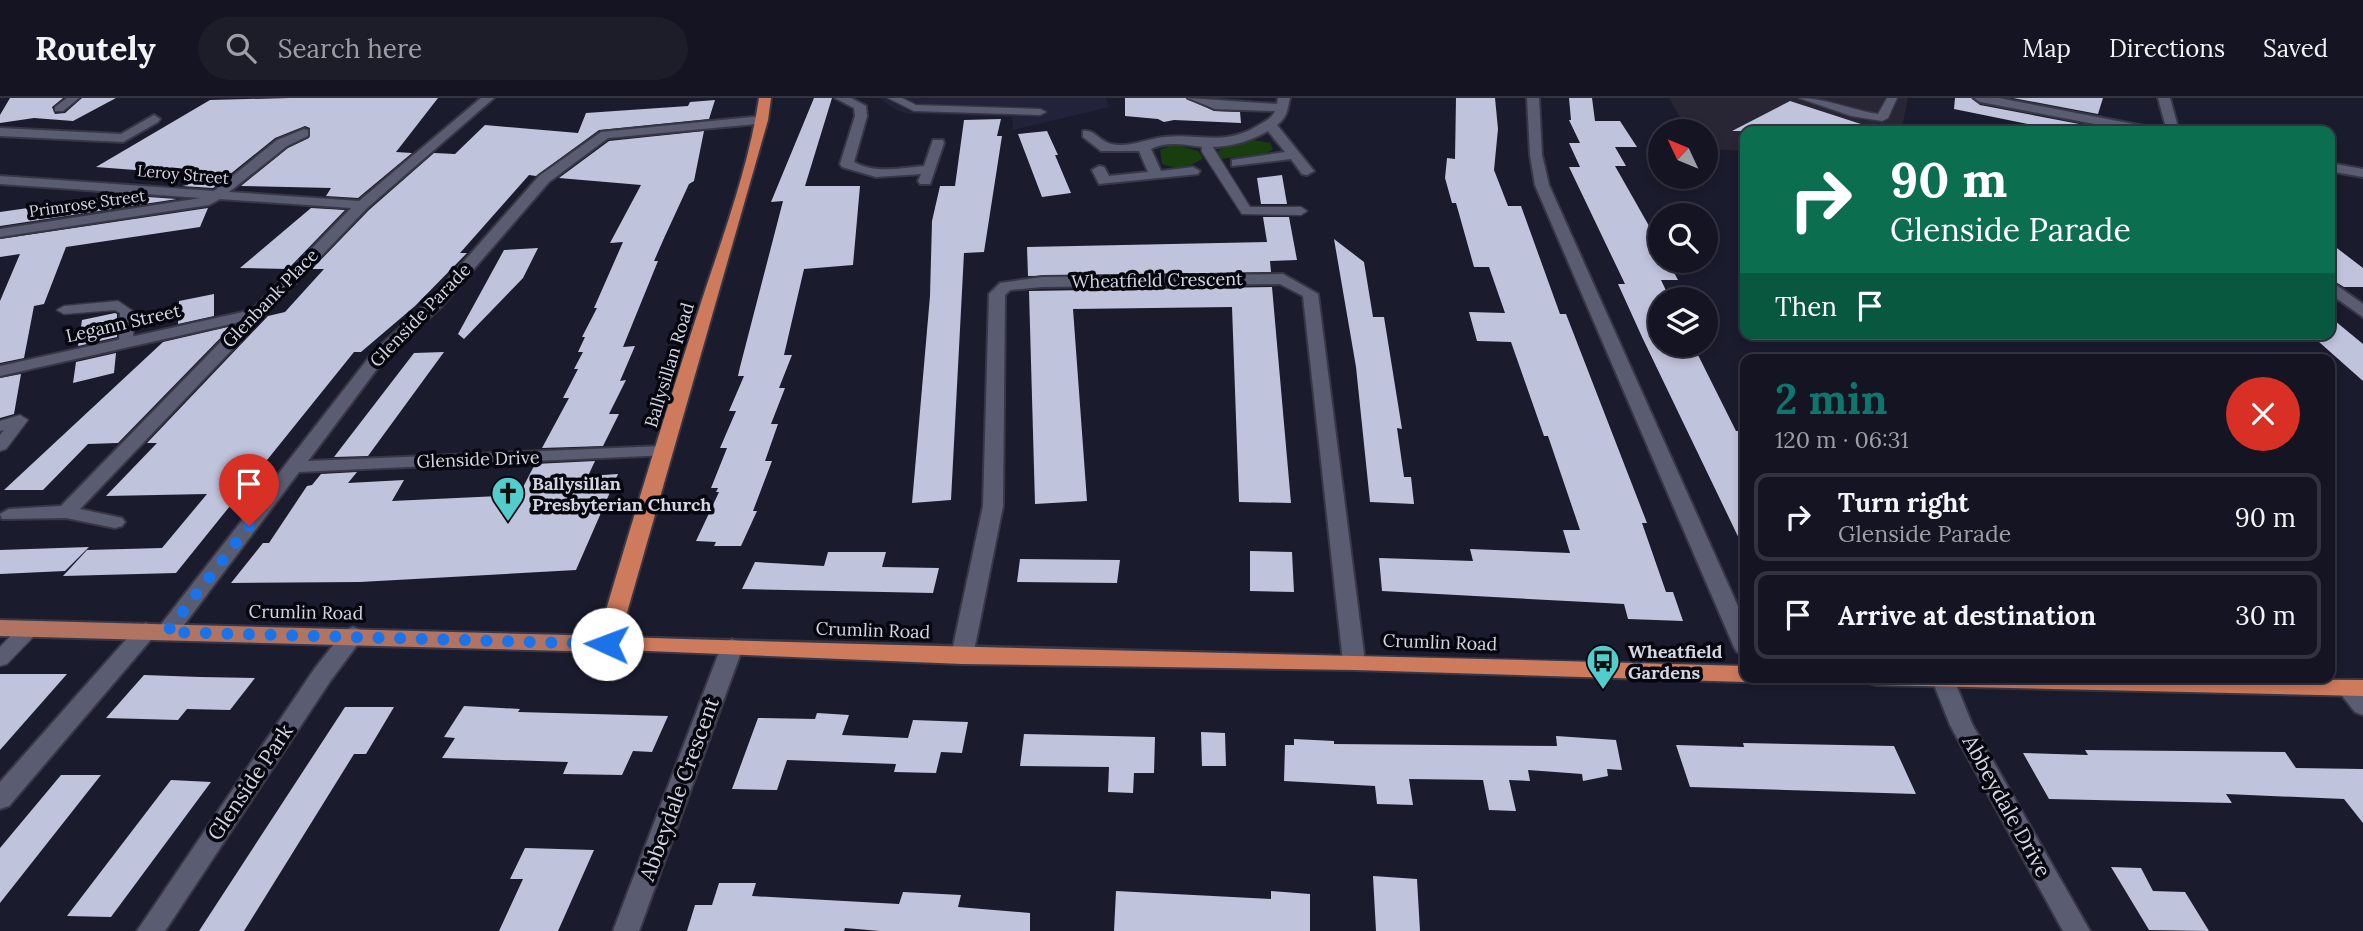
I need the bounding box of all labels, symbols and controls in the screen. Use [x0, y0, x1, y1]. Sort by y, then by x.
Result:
search box [198, 17, 688, 80]
text: Routely [35, 27, 156, 69]
icon: search [222, 29, 260, 67]
text: Search here [278, 32, 422, 65]
text: Map [2022, 33, 2071, 64]
text: Directions [2109, 33, 2225, 64]
text: Saved [2263, 33, 2328, 64]
north arrow [1648, 119, 1718, 189]
map controls [1648, 119, 1718, 357]
text: 90 m [1890, 148, 2007, 210]
icon: right [1775, 154, 1866, 245]
street label: Leroy Street [136, 160, 230, 188]
street label: Primrose Street [28, 185, 147, 221]
button: search [1648, 203, 1718, 273]
text: Glenside Parade [1890, 209, 2131, 250]
street label: Glenbank Place [217, 244, 323, 352]
street label: Glenside Parade [365, 258, 475, 372]
street label: Wheatfield Crescent [1071, 267, 1243, 293]
button: layers [1648, 287, 1718, 357]
icon: arrive [1851, 287, 1889, 325]
text: Then [1775, 290, 1837, 323]
street label: Legann Street [63, 299, 183, 347]
street label: Ballysillan Road [639, 299, 699, 430]
text: 2 min [1775, 372, 1888, 426]
button: close [2226, 377, 2300, 451]
text: 120 m · 06:31 [1775, 425, 1909, 454]
street label: Glenside Drive [416, 445, 540, 473]
pin [219, 454, 279, 526]
icon: arrive [230, 465, 268, 503]
place label: Ballysillan Presbyterian Church [532, 472, 711, 516]
church icon: Ballysillan Presbyterian Church [489, 474, 527, 523]
text: Turn right [1838, 486, 1969, 519]
icon: right [1779, 498, 1817, 536]
text: 90 m [2235, 501, 2296, 534]
text: Glenside Parade [1838, 519, 2011, 548]
icon: arrive [1779, 596, 1817, 634]
text: Arrive at destination [1838, 599, 2096, 632]
text: 30 m [2235, 599, 2296, 632]
street label: Crumlin Road [249, 600, 364, 625]
position arrow [570, 607, 644, 681]
street label: Crumlin Road [815, 617, 931, 644]
street label: Crumlin Road [1382, 629, 1498, 656]
place label: Wheatfield Gardens [1628, 640, 1723, 684]
bus stop icon: Wheatfield Gardens [1584, 642, 1622, 691]
street label: Abbeydale Crescent [633, 693, 725, 886]
street label: Glenside Park [201, 718, 299, 845]
street label: Abbeydale Drive [1956, 729, 2057, 882]

